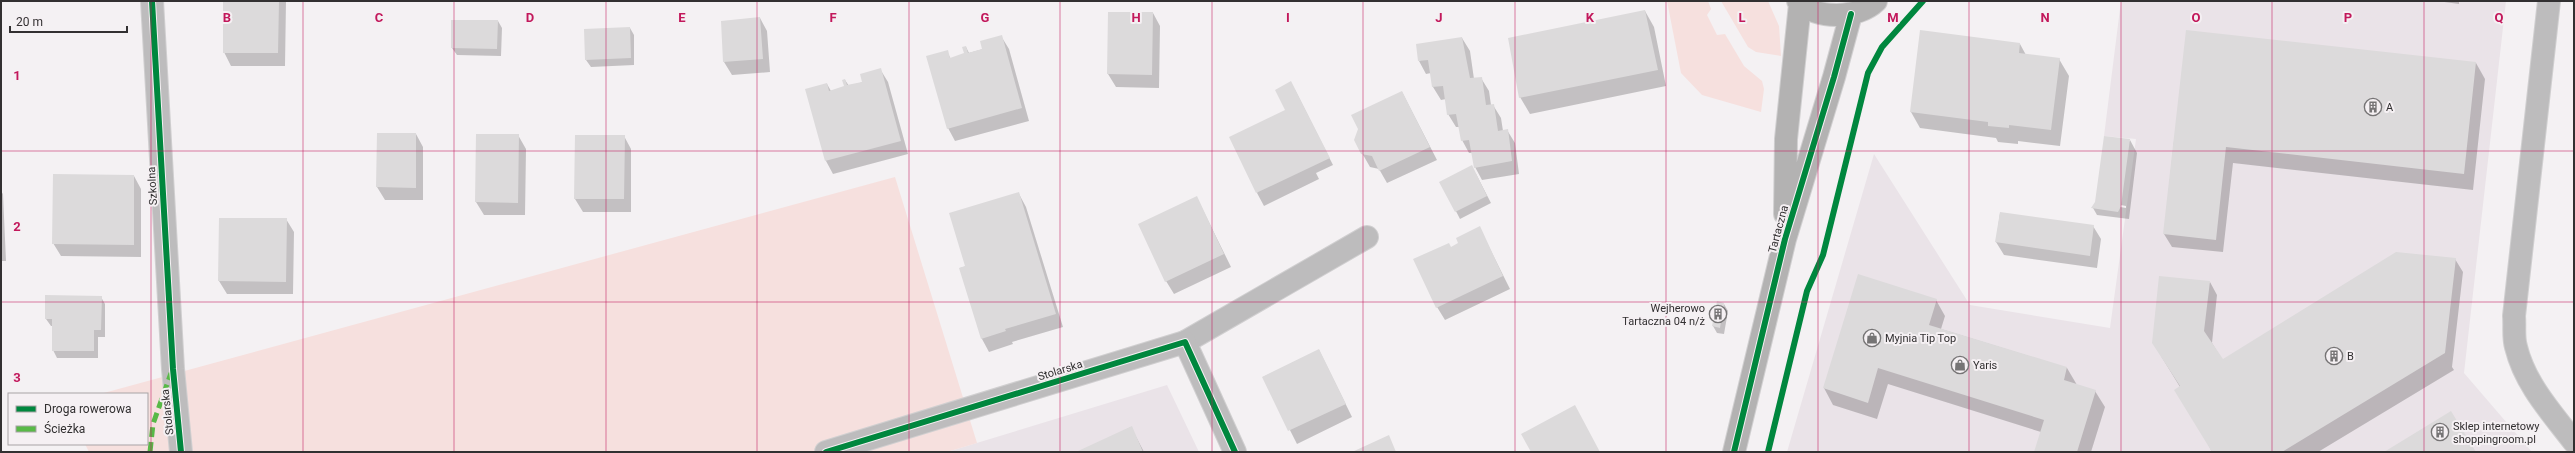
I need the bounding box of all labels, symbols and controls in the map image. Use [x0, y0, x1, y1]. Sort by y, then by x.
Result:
scale bar [10, 8, 127, 34]
text: B [223, 10, 231, 25]
text: C [375, 10, 384, 25]
text: D [526, 10, 534, 25]
text: E [678, 10, 686, 25]
text: F [829, 10, 837, 25]
text: G [981, 10, 990, 25]
text: H [1131, 10, 1141, 25]
text: I [1286, 10, 1290, 25]
text: J [1435, 10, 1443, 25]
text: K [1586, 10, 1595, 25]
text: L [1738, 10, 1746, 25]
text: M [1887, 10, 1899, 25]
text: N [2040, 10, 2050, 25]
text: O [2192, 10, 2201, 25]
text: P [2344, 10, 2352, 25]
text: Q [2495, 10, 2504, 25]
text: 20 m [16, 15, 43, 29]
text: 1 [13, 68, 21, 83]
building icon: A [2363, 97, 2383, 117]
place label: A [2386, 101, 2394, 114]
street label: Szkolna [145, 166, 160, 206]
street label: Tartaczna [1766, 204, 1791, 254]
text: 2 [13, 219, 21, 234]
place label: Wejherowo Tartaczna 04 n/ż [1622, 302, 1706, 328]
building icon: Wejherowo Tartaczna 04 n/ż [1708, 304, 1728, 324]
shop icon: Myjnia Tip Top [1862, 328, 1882, 348]
place label: Myjnia Tip Top [1885, 332, 1956, 345]
building icon: B [2324, 346, 2344, 366]
place label: B [2347, 350, 2354, 363]
shop icon: Yaris [1950, 355, 1970, 375]
street label: Stolarska [1036, 358, 1084, 383]
place label: Yaris [1973, 359, 1998, 372]
text: 3 [13, 370, 21, 385]
street label: Stolarska [159, 388, 176, 435]
legend [8, 393, 148, 445]
text: Droga rowerowa [44, 402, 131, 416]
place label: Sklep internetowy shoppingroom.pl [2453, 420, 2540, 446]
text: Ścieżka [44, 421, 85, 436]
building icon: Sklep internetowy shoppingroom.pl [2430, 422, 2450, 442]

